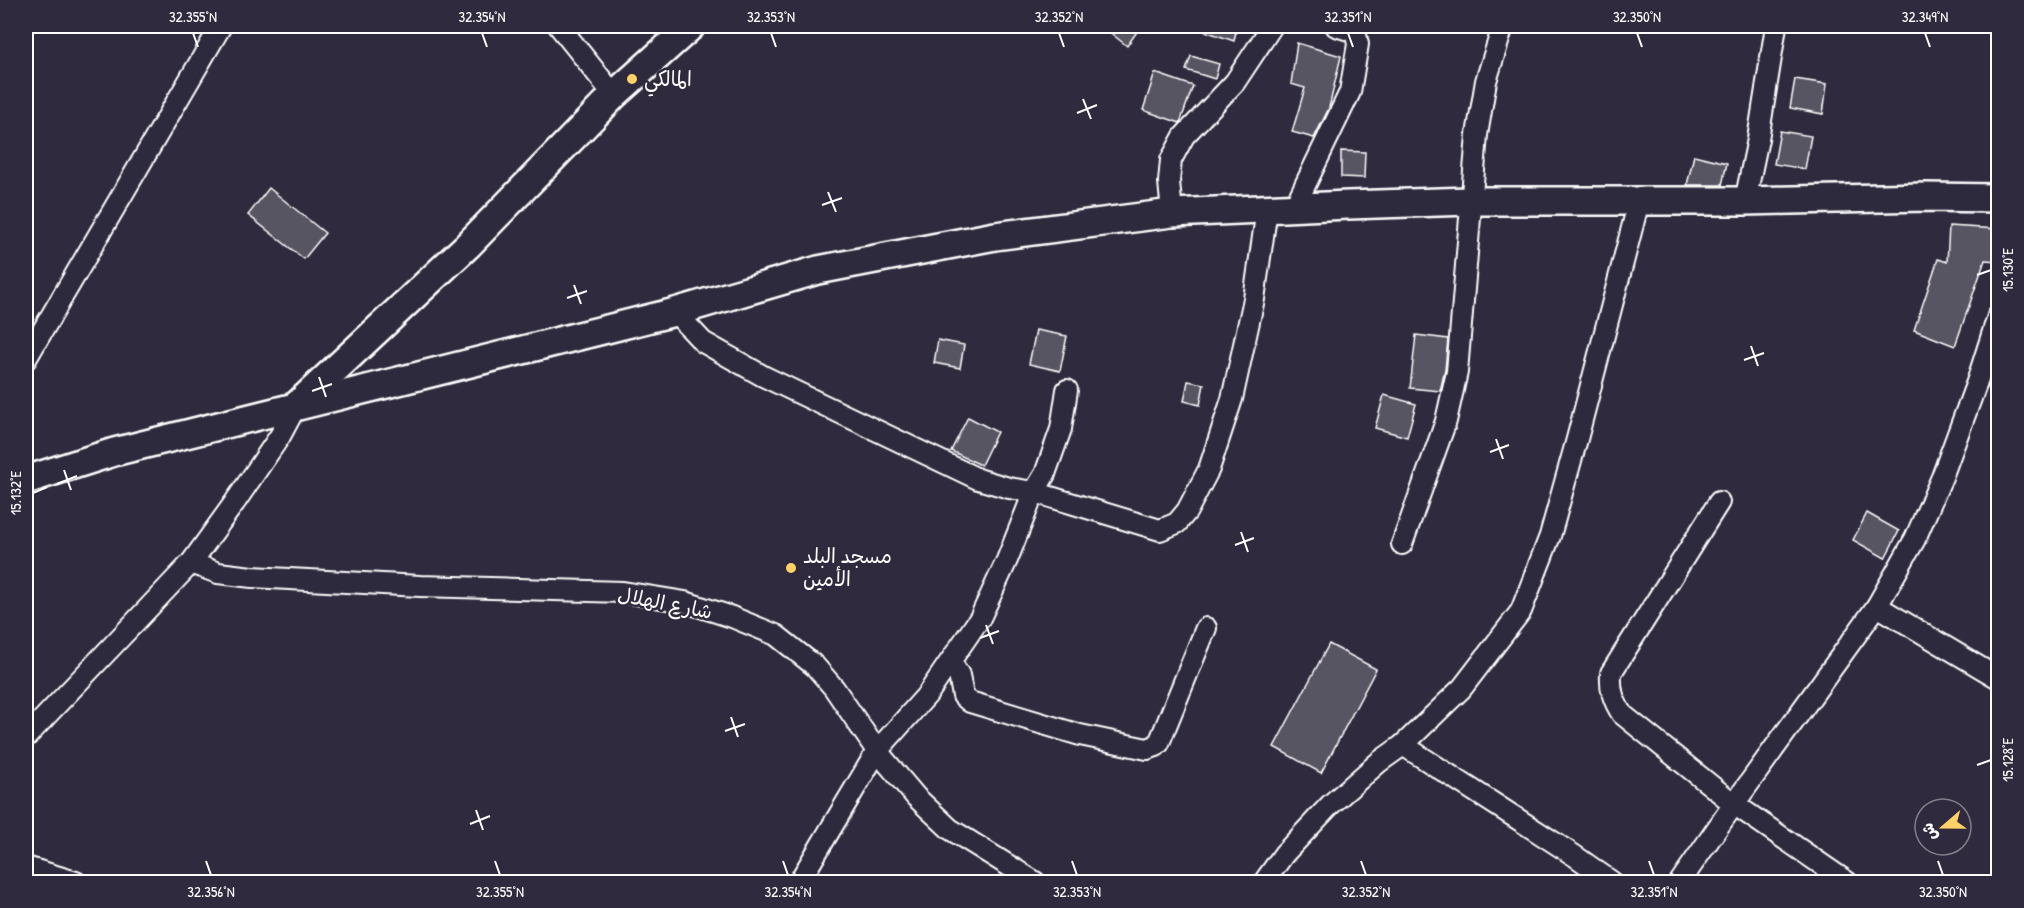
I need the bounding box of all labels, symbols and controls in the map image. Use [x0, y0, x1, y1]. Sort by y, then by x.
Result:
text: 32.355°N [169, 6, 217, 27]
text: 32.354°N [458, 6, 506, 27]
text: 32.353°N [747, 6, 795, 27]
text: 32.352°N [1035, 6, 1083, 27]
text: 32.351°N [1325, 6, 1371, 27]
text: 32.350°N [1613, 6, 1661, 27]
text: 32.349°N [1902, 6, 1948, 27]
place label: المالكي [644, 65, 692, 97]
marker: المالكي [625, 72, 639, 86]
text: 15.130°E [1997, 248, 2018, 292]
text: 15.132°E [5, 470, 26, 515]
place label: مسجد البلد الأمين [803, 542, 892, 592]
marker: مسجد البلد الأمين [784, 561, 798, 575]
street label: شارع الهلال [615, 580, 715, 626]
text: 15.128°E [1997, 738, 2018, 782]
north arrow [1913, 797, 1973, 857]
text: ش [1916, 820, 1942, 844]
text: 32.356°N [187, 881, 235, 902]
text: 32.355°N [476, 881, 524, 902]
text: 32.354°N [764, 881, 812, 902]
text: 32.353°N [1053, 881, 1101, 902]
text: 32.352°N [1342, 881, 1390, 902]
text: 32.351°N [1631, 881, 1677, 902]
text: 32.350°N [1919, 881, 1967, 902]

